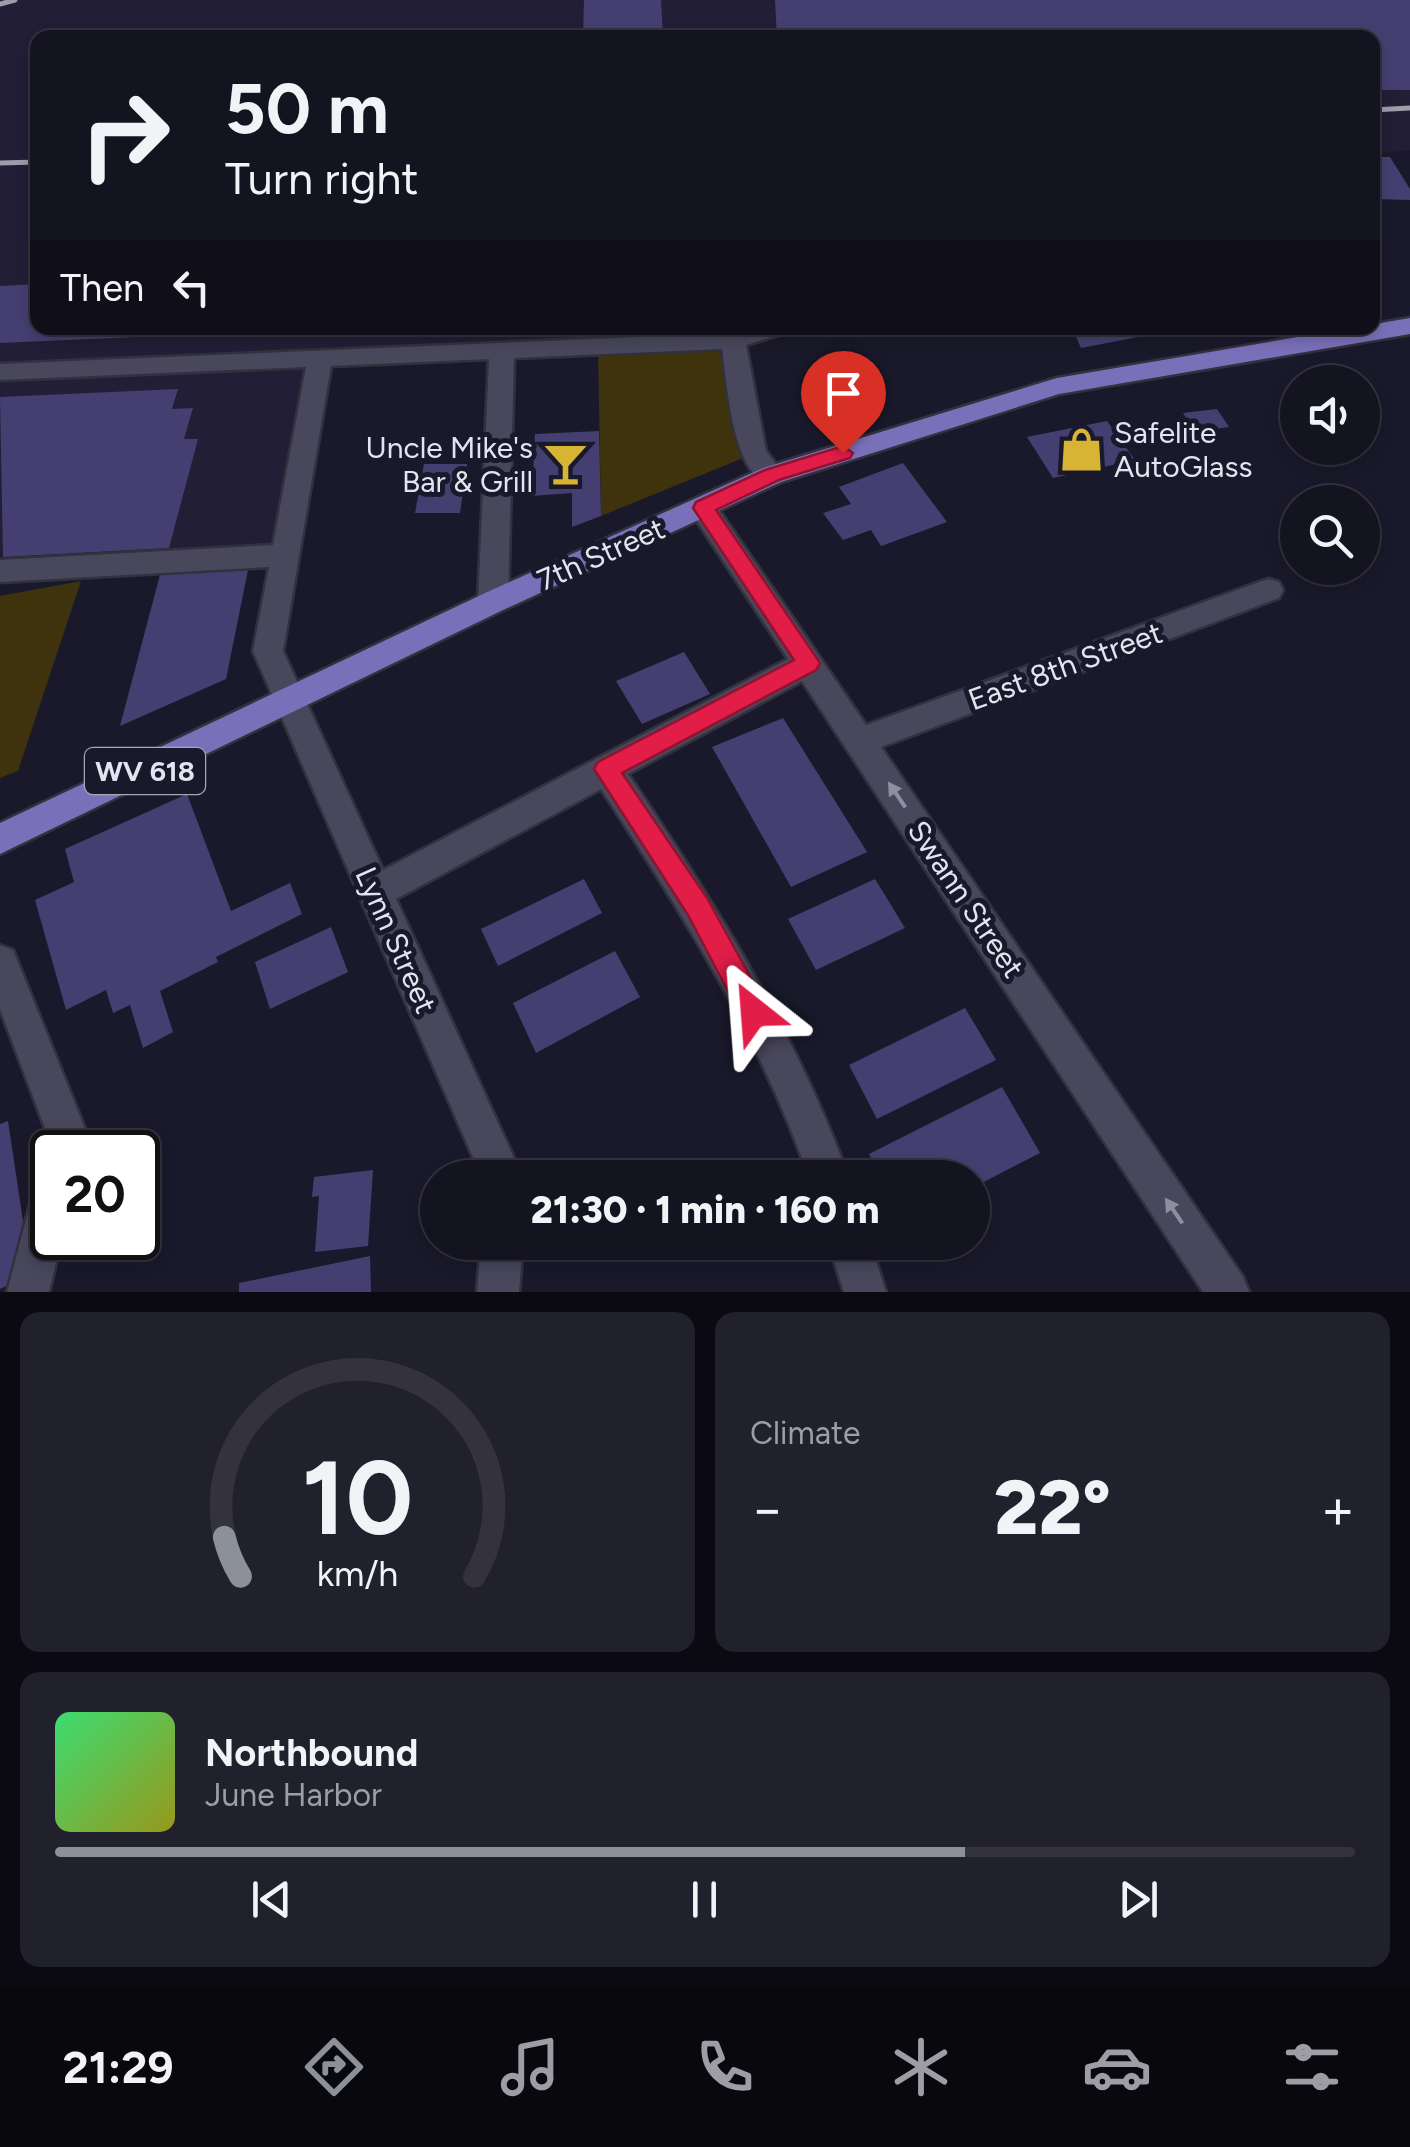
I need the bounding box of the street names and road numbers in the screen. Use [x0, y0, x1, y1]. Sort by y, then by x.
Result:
street label: 7th Street [532, 510, 670, 598]
street label: East 8th Street [963, 614, 1167, 718]
road number: WV 618 [85, 748, 205, 794]
street label: Swann Street [900, 813, 1032, 985]
street label: Lynn Street [347, 861, 445, 1019]

